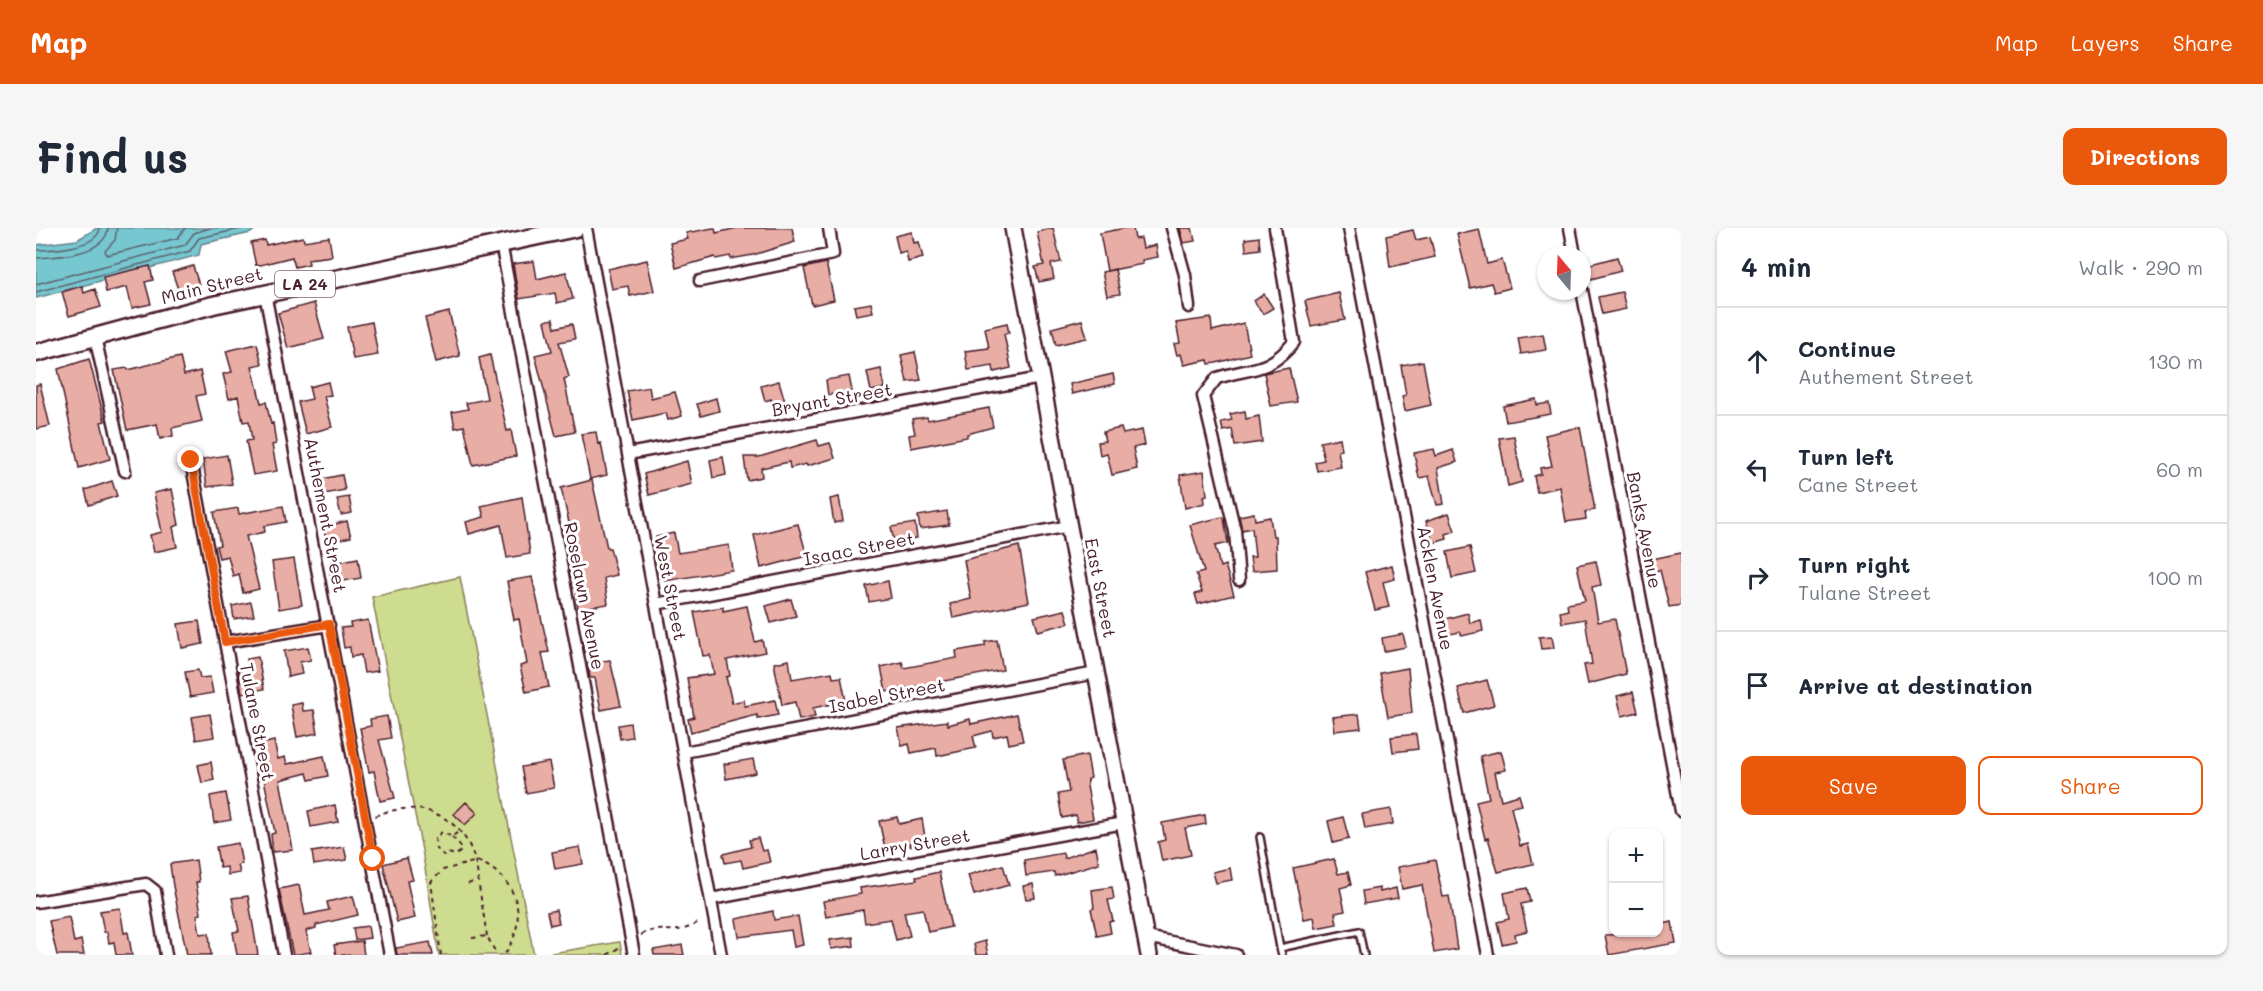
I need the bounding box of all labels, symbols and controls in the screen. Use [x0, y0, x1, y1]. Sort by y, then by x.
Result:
text: Map [30, 24, 87, 60]
text: Map [1995, 29, 2038, 56]
text: Layers [2071, 29, 2140, 56]
text: Share [2173, 29, 2233, 56]
button: Directions [2063, 128, 2227, 185]
text: Find us [36, 129, 188, 184]
north arrow [1537, 246, 1591, 300]
text: 4 min [1741, 250, 1811, 284]
text: Walk · 290 m [2078, 254, 2203, 280]
street label: Main Street [158, 261, 265, 309]
road number: LA 24 [275, 271, 335, 297]
text: Continue [1798, 334, 1896, 363]
icon: ahead [1741, 345, 1774, 378]
text: 130 m [2148, 348, 2203, 374]
text: Authement Street [1798, 363, 1974, 389]
street label: Bryant Street [770, 377, 894, 421]
street label: Authement Street [299, 435, 353, 595]
text: Turn left [1798, 442, 1894, 471]
route end [177, 446, 203, 472]
icon: left [1741, 453, 1774, 486]
text: 60 m [2156, 456, 2203, 482]
street label: Banks Avenue [1622, 469, 1668, 590]
text: Cane Street [1798, 471, 1918, 497]
street label: Roselawn Avenue [559, 520, 611, 672]
street label: Acklen Avenue [1412, 524, 1460, 652]
street label: Isaac Street [801, 525, 916, 571]
street label: West Street [649, 533, 693, 642]
street label: East Street [1080, 536, 1122, 640]
text: Turn right [1798, 550, 1910, 579]
icon: right [1741, 561, 1774, 594]
text: 100 m [2147, 564, 2203, 590]
text: Tulane Street [1798, 579, 1931, 605]
street label: Tulane Street [235, 661, 281, 783]
icon: arrive [1741, 669, 1774, 702]
text: Arrive at destination [1798, 671, 2033, 700]
street label: Isabel Street [827, 672, 947, 718]
button: Save [1741, 756, 1966, 815]
button: Share [1978, 756, 2203, 815]
street label: Larry Street [858, 823, 972, 865]
map controls [1609, 829, 1663, 937]
button: + [1609, 829, 1663, 883]
route start [359, 845, 385, 871]
button: − [1609, 883, 1663, 937]

